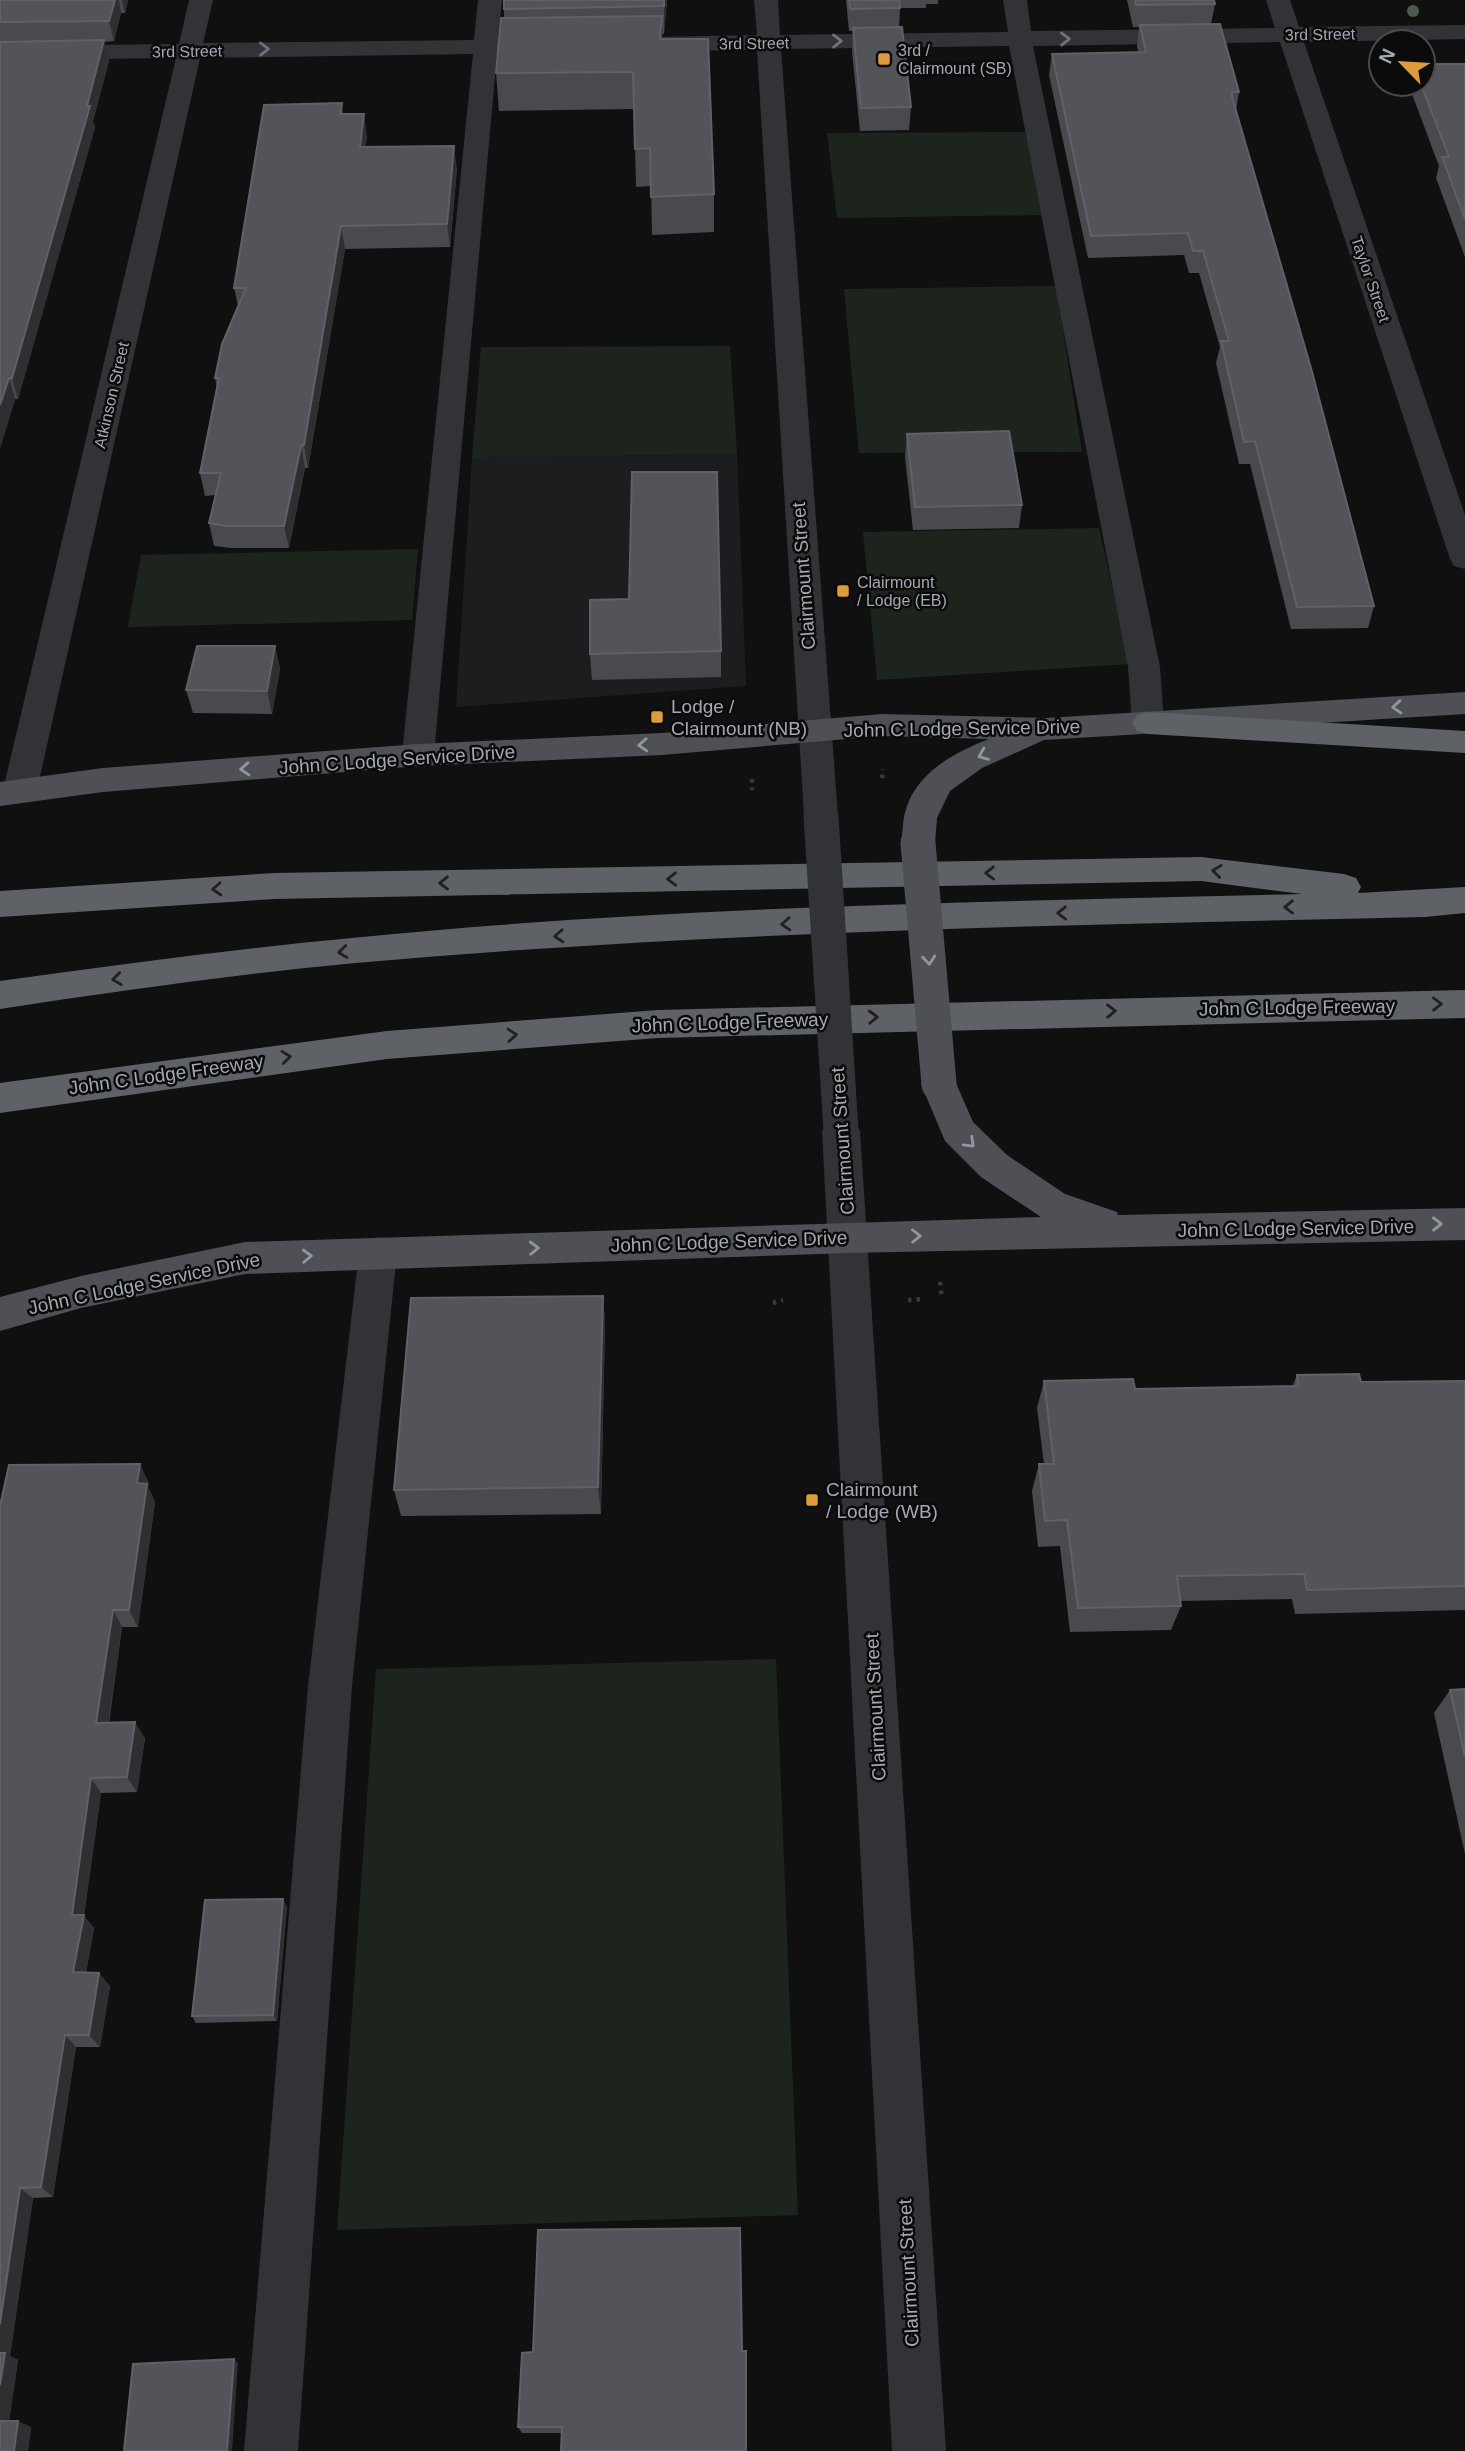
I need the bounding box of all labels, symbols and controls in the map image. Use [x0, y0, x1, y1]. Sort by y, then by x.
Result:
street label: 3rd Street [1285, 25, 1356, 44]
north arrow [1367, 28, 1437, 98]
one-way arrow [1060, 31, 1070, 47]
one-way arrow [832, 33, 843, 49]
street label: 3rd Street [719, 34, 790, 53]
street label: 3rd Street [152, 42, 223, 61]
one-way arrow [259, 42, 270, 57]
place label: 3rd / Clairmount (SB) [898, 42, 1012, 77]
text: N [1375, 45, 1399, 67]
marker: 3rd / Clairmount (SB) [876, 51, 892, 67]
street label: Taylor Street [1348, 234, 1393, 325]
street label: Atkinson Street [91, 340, 132, 450]
street label: Clairmount Street [788, 501, 819, 650]
place label: Clairmount / Lodge (EB) [857, 574, 947, 609]
marker: Clairmount / Lodge (EB) [835, 583, 851, 599]
place label: Lodge / Clairmount (NB) [671, 696, 807, 739]
one-way arrow [1391, 700, 1402, 715]
marker: Lodge / Clairmount (NB) [649, 709, 665, 725]
street label: John C Lodge Service Drive [844, 716, 1080, 741]
one-way arrow [637, 737, 648, 752]
street label: John C Lodge Service Drive [278, 741, 516, 778]
one-way arrow [977, 746, 989, 760]
one-way arrow [239, 761, 250, 776]
one-way arrow [1212, 864, 1223, 879]
one-way arrow [984, 865, 995, 881]
one-way arrow [666, 871, 677, 887]
one-way arrow [439, 875, 449, 891]
one-way arrow [211, 882, 222, 897]
one-way arrow [1284, 899, 1294, 915]
one-way arrow [1056, 905, 1067, 921]
one-way arrow [780, 916, 791, 931]
one-way arrow [553, 929, 564, 944]
one-way arrow [337, 945, 348, 960]
one-way arrow [921, 954, 936, 965]
one-way arrow [111, 972, 123, 987]
street label: John C Lodge Freeway [1199, 995, 1396, 1020]
one-way arrow [1432, 996, 1442, 1012]
one-way arrow [1106, 1003, 1117, 1019]
street label: John C Lodge Freeway [631, 1009, 829, 1036]
one-way arrow [868, 1010, 879, 1025]
one-way arrow [507, 1028, 518, 1043]
street label: John C Lodge Freeway [67, 1050, 265, 1099]
one-way arrow [280, 1050, 292, 1065]
street label: Clairmount Street [827, 1066, 858, 1215]
one-way arrow [962, 1135, 975, 1148]
street label: John C Lodge Service Drive [1178, 1216, 1414, 1241]
one-way arrow [1432, 1217, 1443, 1232]
street label: John C Lodge Service Drive [610, 1227, 848, 1256]
one-way arrow [911, 1228, 922, 1243]
one-way arrow [529, 1240, 540, 1255]
one-way arrow [302, 1248, 313, 1263]
street label: John C Lodge Service Drive [26, 1249, 262, 1318]
place label: Clairmount / Lodge (WB) [826, 1479, 938, 1522]
marker: Clairmount / Lodge (WB) [804, 1492, 820, 1508]
street label: Clairmount Street [861, 1632, 890, 1781]
street label: Clairmount Street [894, 2198, 923, 2347]

